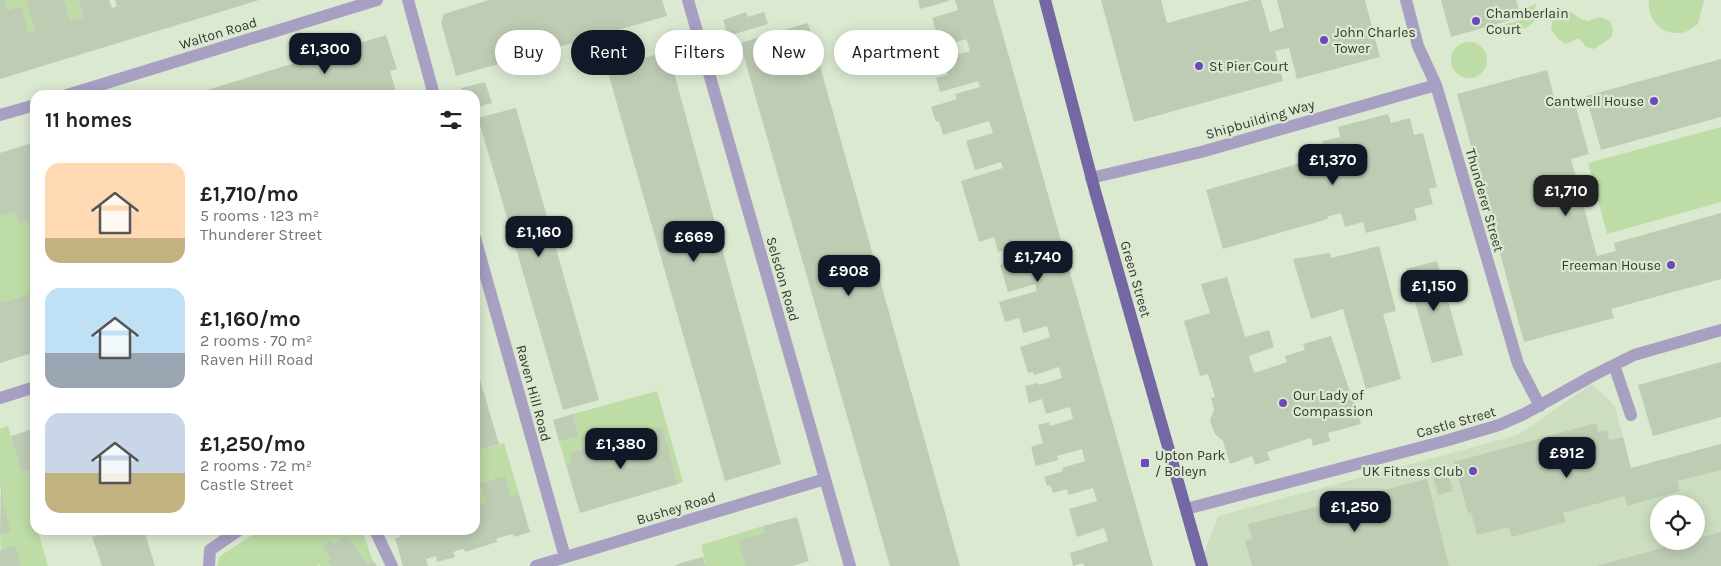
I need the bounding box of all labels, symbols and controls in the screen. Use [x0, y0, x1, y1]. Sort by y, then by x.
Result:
place label: Chamberlain Court [1486, 5, 1569, 38]
street label: Walton Road [177, 14, 259, 53]
marker: Chamberlain Court [1470, 15, 1482, 27]
place label: John Charles Tower [1334, 24, 1416, 57]
chip: Buy [495, 30, 561, 75]
chip: Rent [571, 30, 645, 75]
chip: Filters [655, 30, 743, 75]
chip: New [753, 30, 824, 75]
chip: Apartment [834, 30, 958, 75]
pin: £1,300 [284, 32, 366, 75]
marker: John Charles Tower [1318, 34, 1330, 46]
text: £1,300 [300, 39, 350, 58]
place label: St Pier Court [1209, 58, 1289, 75]
marker: St Pier Court [1193, 60, 1205, 72]
place label: Cantwell House [1545, 93, 1644, 110]
marker: Cantwell House [1648, 95, 1660, 107]
street label: Shipbuilding Way [1204, 96, 1317, 143]
icon: filters [437, 106, 465, 134]
text: 11 homes [45, 108, 132, 132]
pin: £1,370 [1292, 144, 1374, 186]
street label: Thunderer Street [1462, 146, 1507, 254]
text: £1,370 [1309, 150, 1357, 169]
pin: £1,710 [1525, 174, 1607, 217]
text: £1,710 [1544, 181, 1588, 200]
text: £1,710/mo [200, 182, 298, 206]
icon: home [85, 183, 145, 243]
text: 5 rooms · 123 m² [200, 206, 319, 225]
pin: £1,160 [498, 216, 580, 258]
pin: £669 [664, 220, 724, 263]
text: £1,160 [517, 222, 561, 241]
text: Thunderer Street [200, 225, 322, 244]
text: £669 [675, 227, 713, 246]
street label: Selsdon Road [762, 235, 803, 323]
street label: Green Street [1117, 239, 1155, 319]
pin: £1,740 [997, 240, 1079, 283]
text: £1,740 [1015, 247, 1061, 266]
pin: £908 [819, 254, 879, 297]
place label: Freeman House [1562, 257, 1661, 274]
marker: Freeman House [1665, 259, 1677, 271]
text: £908 [829, 261, 869, 280]
pin: £1,150 [1393, 270, 1475, 312]
text: £1,150 [1412, 276, 1456, 295]
text: £1,160/mo [200, 307, 301, 331]
icon: home [85, 308, 145, 368]
text: 2 rooms · 70 m² [200, 331, 312, 350]
street label: Raven Hill Road [512, 343, 555, 443]
text: Raven Hill Road [200, 350, 313, 369]
place label: Our Lady of Compassion [1293, 387, 1373, 420]
marker: Our Lady of Compassion [1277, 397, 1289, 409]
street label: Castle Street [1414, 403, 1498, 442]
pin: £1,380 [580, 428, 662, 470]
text: £1,250/mo [200, 432, 305, 456]
icon: home [85, 433, 145, 493]
text: £1,380 [596, 434, 646, 453]
pin: £912 [1537, 436, 1597, 479]
text: £912 [1550, 443, 1584, 462]
place label: Upton Park / Boleyn [1155, 447, 1226, 480]
text: 2 rooms · 72 m² [200, 456, 312, 475]
marker: Upton Park / Boleyn [1139, 457, 1151, 469]
place label: UK Fitness Club [1362, 463, 1463, 480]
marker: UK Fitness Club [1467, 465, 1479, 477]
text: Castle Street [200, 475, 293, 494]
street label: Bushey Road [634, 488, 718, 529]
pin: £1,250 [1314, 490, 1396, 533]
map controls [1650, 495, 1705, 550]
button: locate [1650, 495, 1705, 550]
text: £1,250 [1331, 497, 1379, 516]

